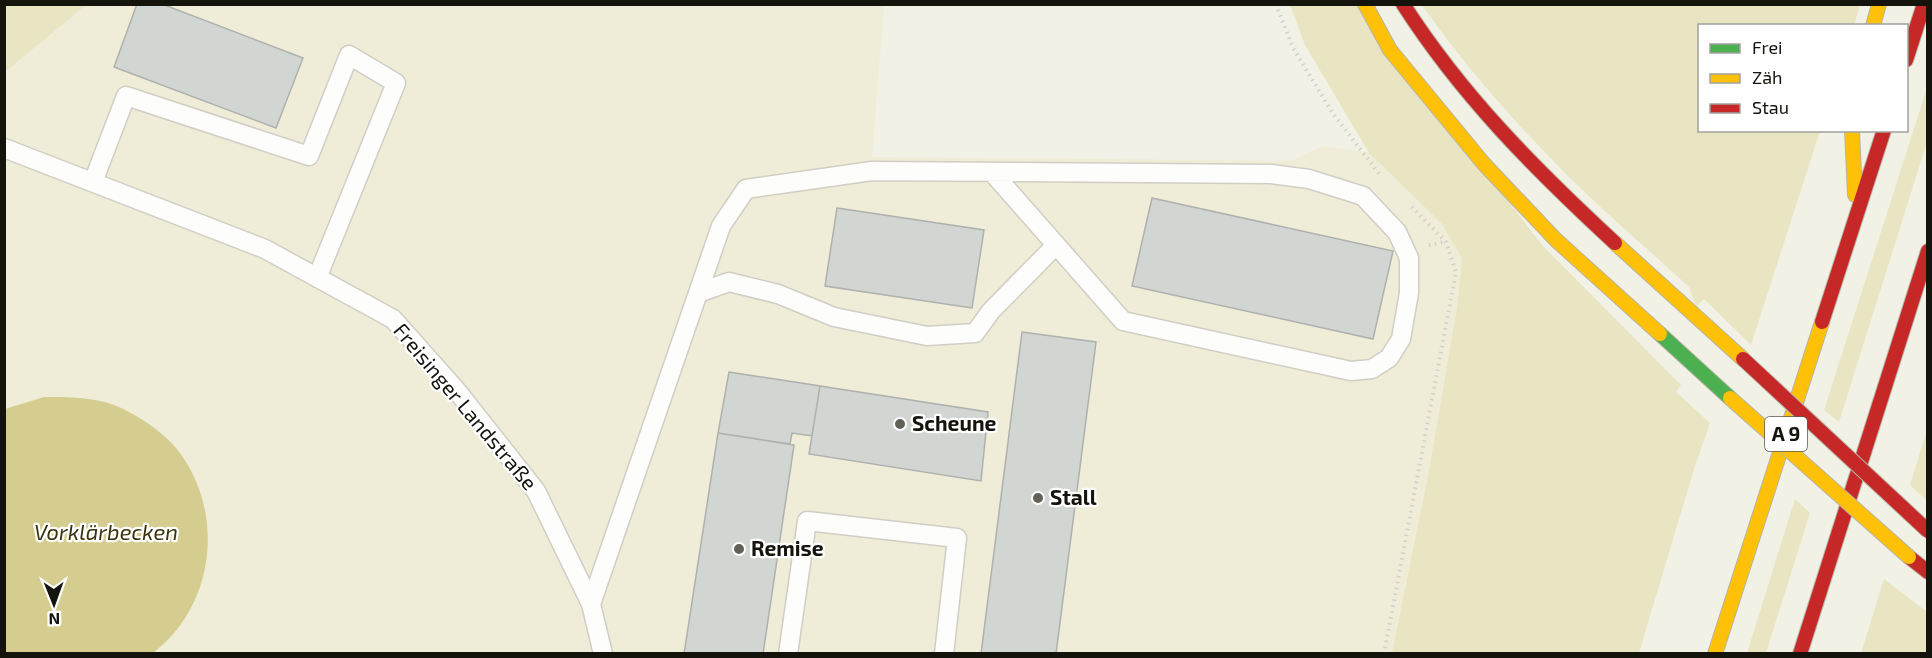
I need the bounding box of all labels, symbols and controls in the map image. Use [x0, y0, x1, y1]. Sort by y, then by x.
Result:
legend [1698, 24, 1908, 132]
text: Frei [1752, 36, 1783, 58]
text: Zäh [1752, 66, 1783, 88]
text: Stau [1752, 96, 1789, 118]
street label: Freisinger Landstraße [389, 318, 543, 494]
place label: Scheune [912, 410, 997, 435]
marker: Scheune [893, 417, 907, 431]
road number: A 9 [1765, 417, 1807, 451]
place label: Stall [1050, 484, 1097, 509]
marker: Stall [1031, 491, 1045, 505]
water label: Vorklärbecken [34, 518, 178, 544]
place label: Remise [751, 535, 824, 560]
marker: Remise [732, 542, 746, 556]
north arrow [24, 574, 84, 634]
text: N [48, 610, 60, 629]

